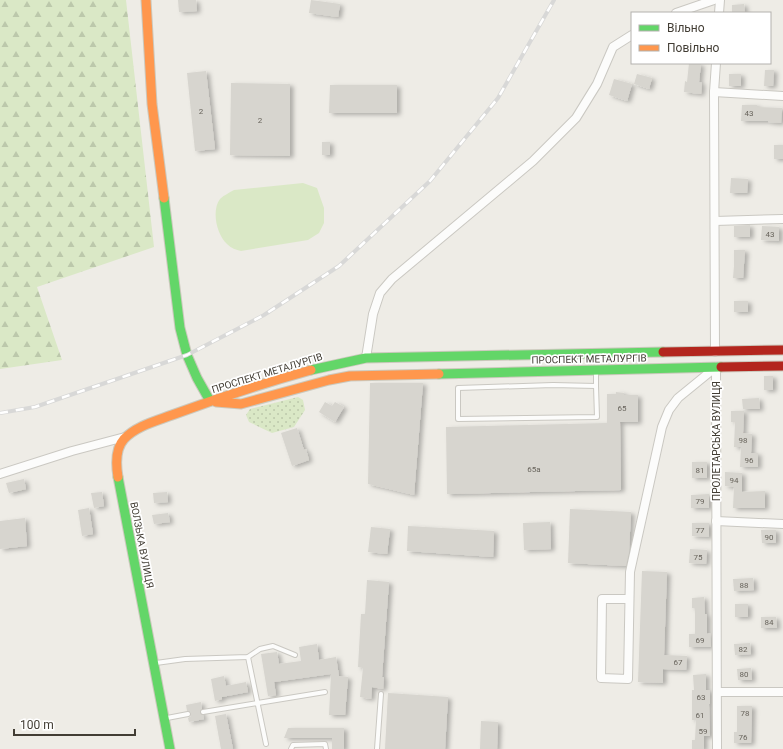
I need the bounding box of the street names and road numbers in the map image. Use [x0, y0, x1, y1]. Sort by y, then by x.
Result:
street label: ПРОСПЕКТ МЕТАЛУРГІВ [210, 351, 324, 395]
street label: ПРОСПЕКТ МЕТАЛУРГІВ [531, 352, 647, 366]
street label: ПРОЛЕТАРСЬКА ВУЛИЦЯ [711, 381, 722, 501]
street label: ВОЛЗЬКА ВУЛИЦЯ [128, 501, 156, 589]

